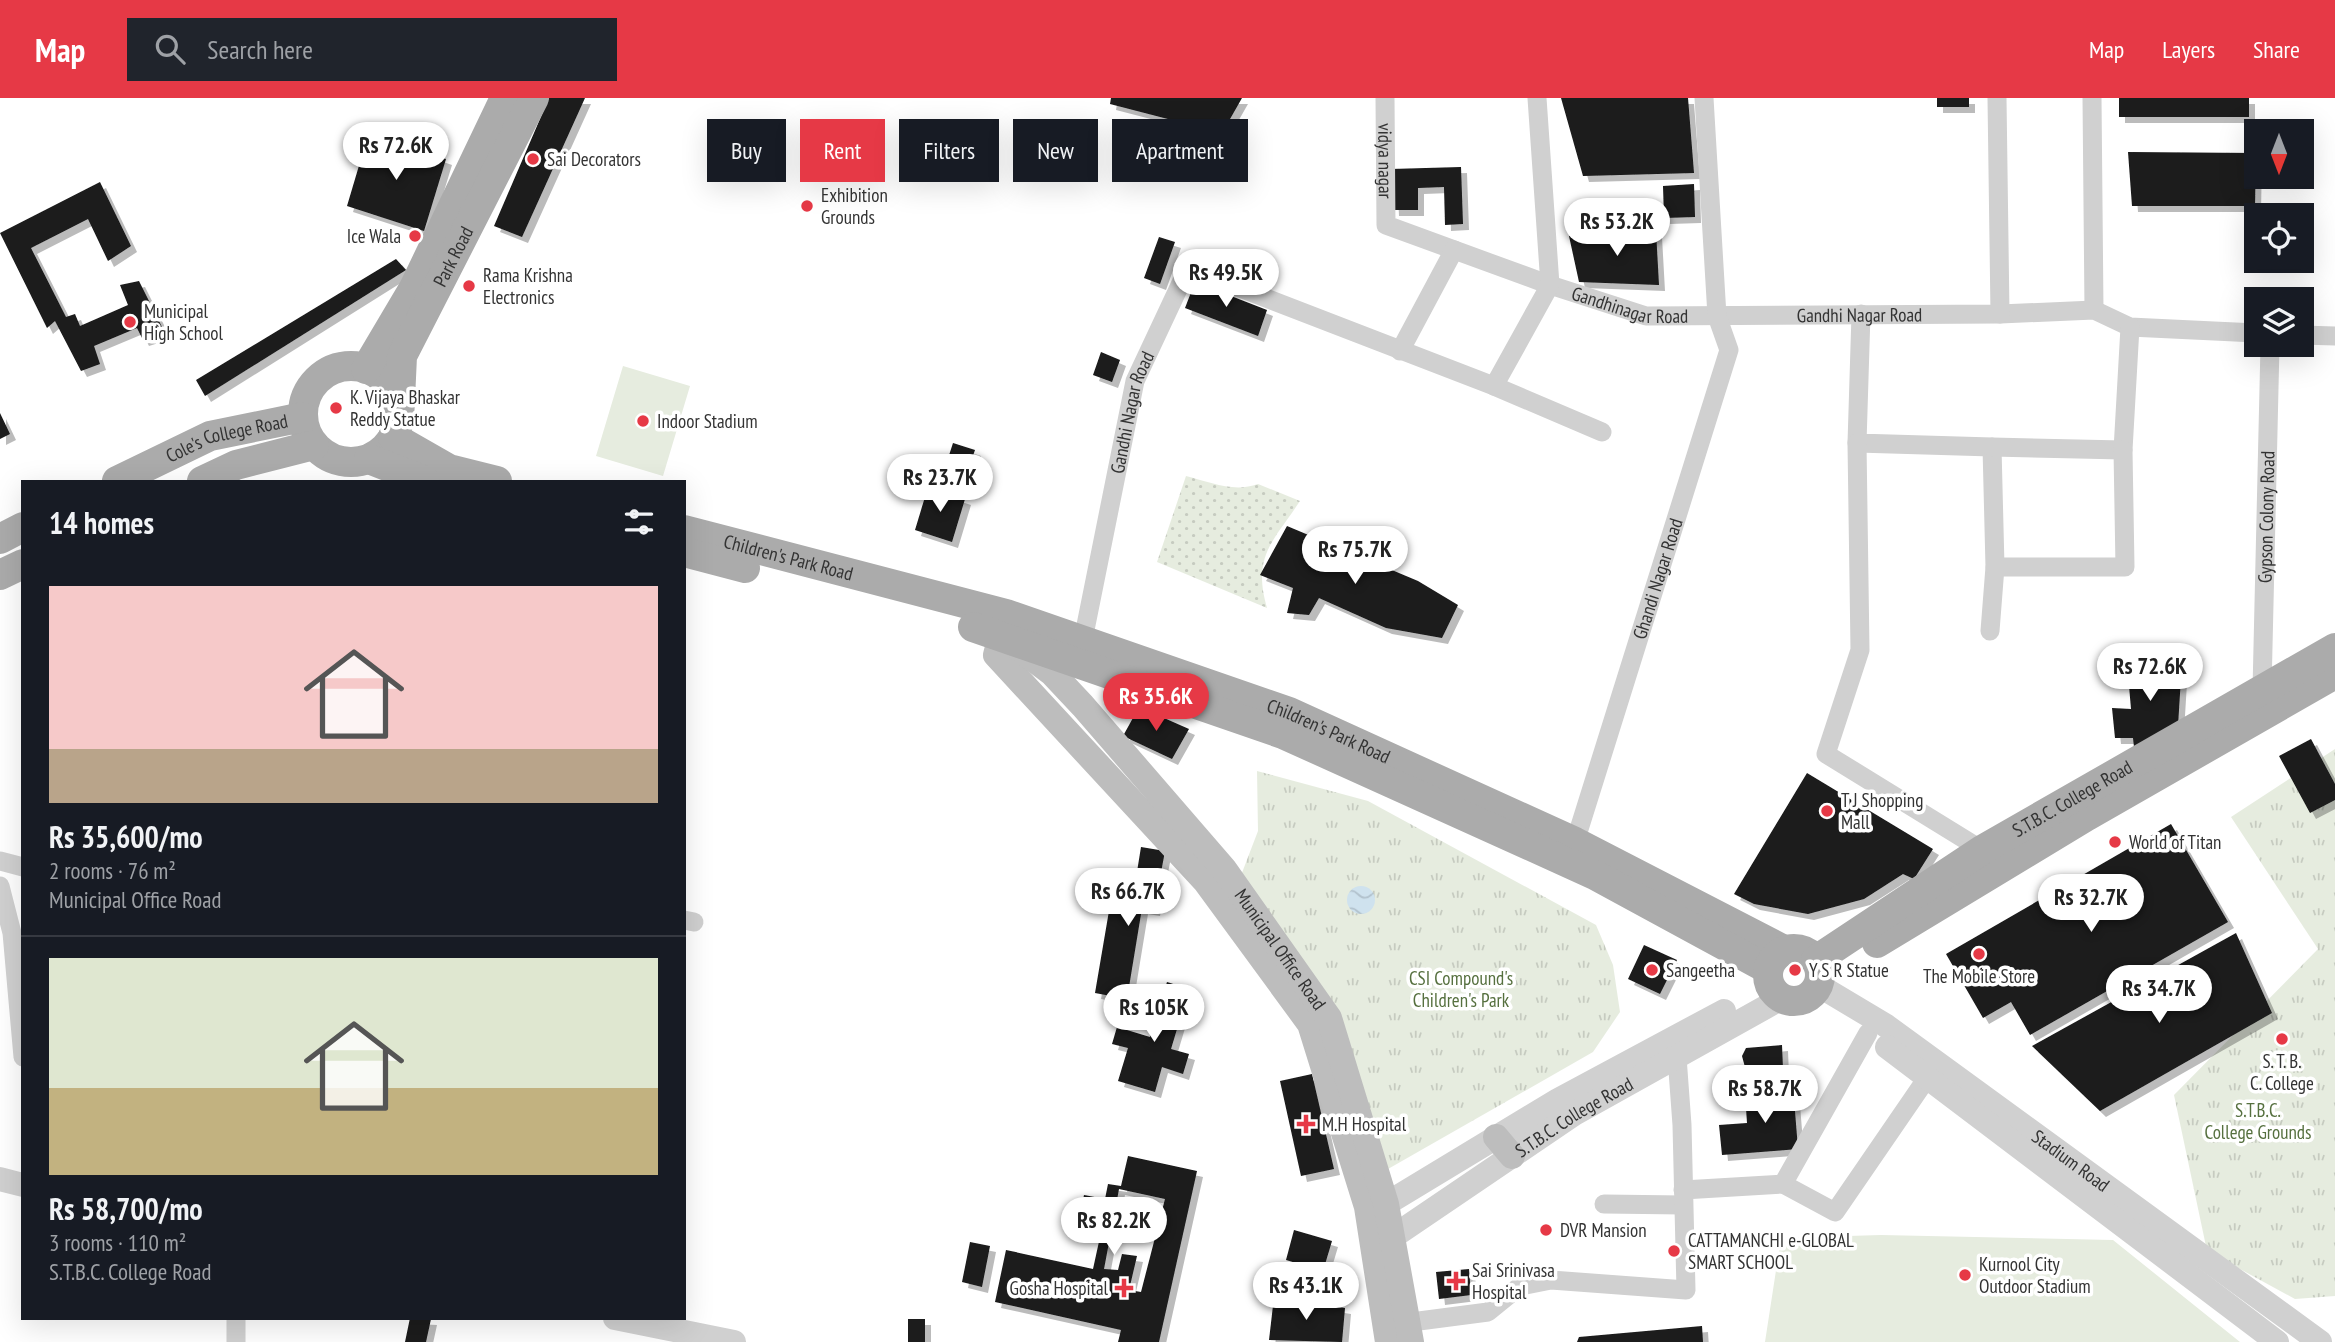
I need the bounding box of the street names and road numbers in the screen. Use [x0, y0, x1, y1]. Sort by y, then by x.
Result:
street label: vidya nagar [1373, 123, 1398, 200]
street label: Park Road [428, 222, 478, 290]
street label: Gandhinagar Road [1569, 281, 1688, 328]
street label: Gandhi Nagar Road [1797, 302, 1922, 327]
street label: Gandhi Nagar Road [1105, 347, 1159, 475]
street label: Cole's College Road [162, 408, 290, 468]
street label: Gypson Colony Road [2252, 451, 2280, 583]
street label: Ghandi Nagar Road [1627, 515, 1688, 642]
street label: Children's Park Road [721, 529, 856, 586]
street label: Children's Park Road [1264, 693, 1394, 768]
street label: S.T.B.C. College Road [2008, 755, 2136, 842]
street label: Municipal Office Road [1230, 884, 1331, 1014]
street label: S.T.B.C. College Road [1510, 1072, 1637, 1162]
street label: Stadium Road [2027, 1124, 2114, 1197]

